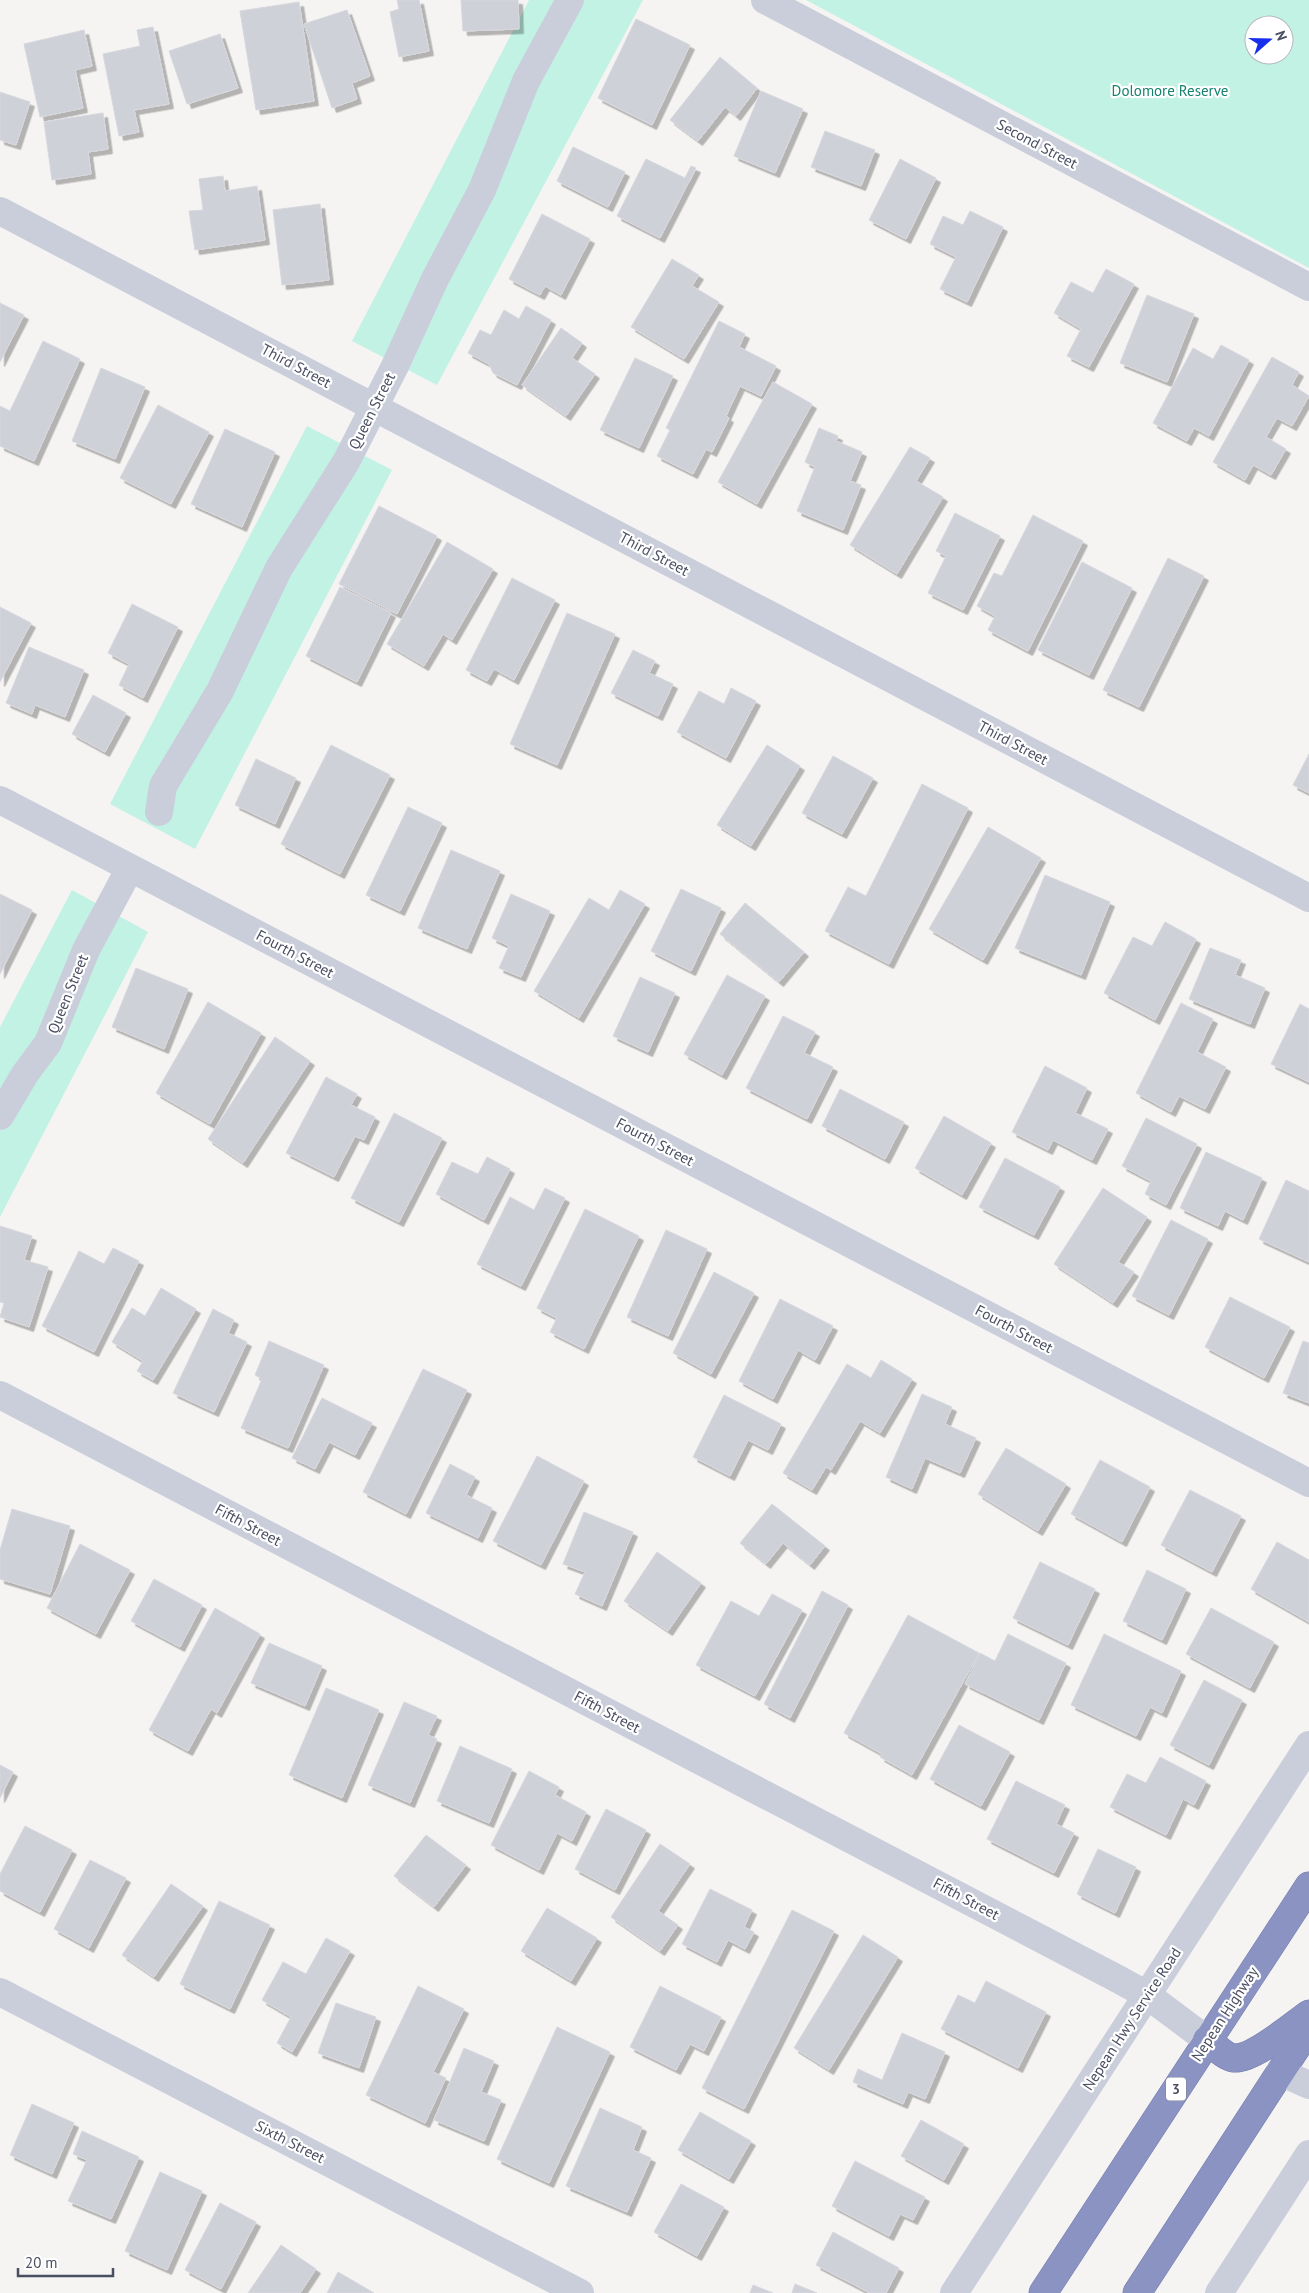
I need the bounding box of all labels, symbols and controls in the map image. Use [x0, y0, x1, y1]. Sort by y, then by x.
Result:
north arrow [1244, 15, 1294, 65]
text: N [1271, 28, 1291, 43]
park label: Dolomore Reserve [1112, 81, 1228, 100]
street label: Second Street [994, 114, 1081, 173]
street label: Third Street [258, 339, 334, 392]
street label: Queen Street [344, 369, 399, 452]
street label: Third Street [616, 527, 692, 580]
street label: Third Street [975, 716, 1051, 769]
street label: Fourth Street [253, 925, 337, 982]
street label: Queen Street [43, 951, 92, 1036]
street label: Fourth Street [613, 1113, 697, 1170]
street label: Fourth Street [972, 1300, 1056, 1357]
street label: Fifth Street [212, 1499, 284, 1550]
street label: Fifth Street [571, 1686, 643, 1737]
street label: Fifth Street [930, 1873, 1002, 1924]
street label: Nepean Hwy Service Road [1078, 1944, 1185, 2094]
street label: Nepean Highway [1187, 1963, 1262, 2065]
road number: 3 [1166, 2078, 1186, 2100]
street label: Sixth Street [252, 2116, 328, 2167]
scale bar [18, 2246, 112, 2278]
text: 20 m [25, 2253, 58, 2272]

